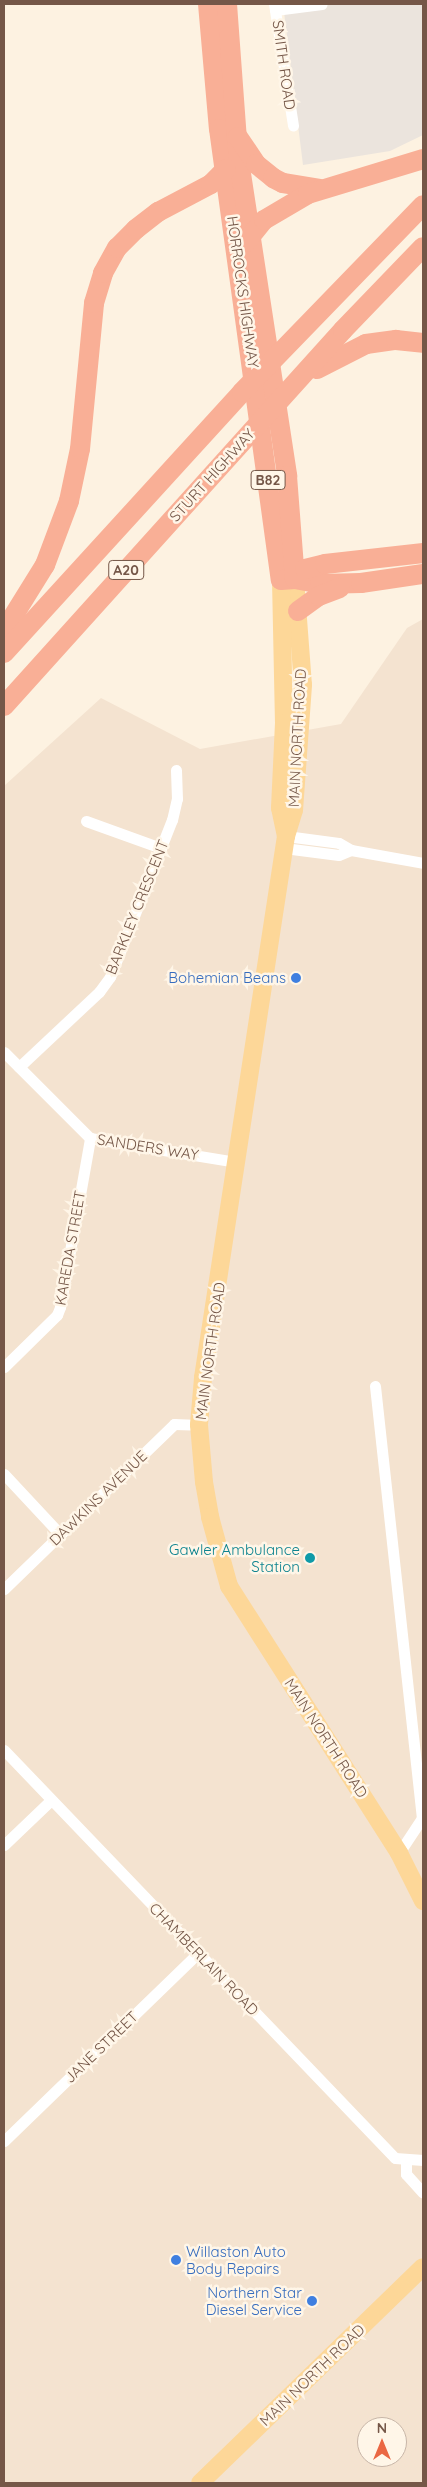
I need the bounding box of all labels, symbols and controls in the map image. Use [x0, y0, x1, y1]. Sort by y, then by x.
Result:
street label: SMITH ROAD [269, 19, 299, 111]
street label: HORROCKS HIGHWAY [223, 215, 263, 369]
street label: STURT HIGHWAY [166, 425, 258, 525]
road number: B82 [250, 468, 286, 492]
road number: A20 [107, 558, 145, 582]
street label: MAIN NORTH ROAD [284, 668, 310, 808]
street label: BARKLEY CRESCENT [102, 837, 172, 977]
place label: Bohemian Beans [168, 969, 286, 987]
marker: Bohemian Beans [290, 972, 302, 984]
street label: SANDERS WAY [96, 1130, 200, 1164]
street label: KAREDA STREET [51, 1189, 89, 1307]
street label: MAIN NORTH ROAD [191, 1281, 229, 1421]
street label: DAWKINS AVENUE [45, 1447, 151, 1549]
place label: Gawler Ambulance Station [169, 1540, 300, 1575]
marker: Gawler Ambulance Station [304, 1552, 316, 1564]
street label: MAIN NORTH ROAD [281, 1675, 371, 1801]
street label: CHAMBERLAIN ROAD [146, 1899, 262, 2019]
street label: JANE STREET [60, 2007, 142, 2087]
place label: Willaston Auto Body Repairs [186, 2242, 286, 2277]
marker: Willaston Auto Body Repairs [170, 2254, 182, 2266]
place label: Northern Star Diesel Service [206, 2283, 302, 2318]
marker: Northern Star Diesel Service [306, 2295, 318, 2307]
street label: MAIN NORTH ROAD [256, 2320, 368, 2430]
north arrow [357, 2417, 407, 2467]
text: N [377, 2419, 387, 2437]

